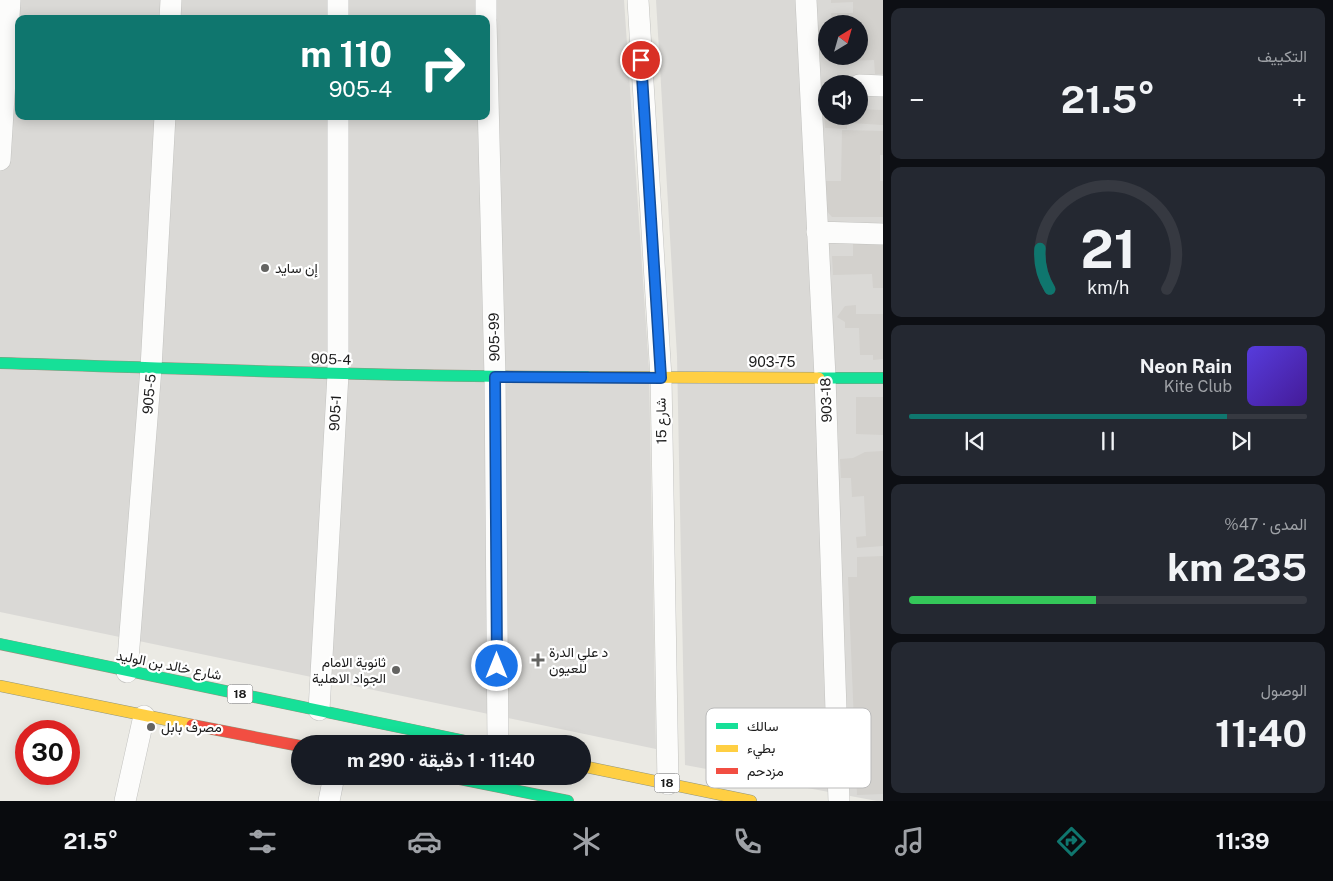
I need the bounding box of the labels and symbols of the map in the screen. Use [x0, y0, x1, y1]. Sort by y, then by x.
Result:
north arrow [818, 15, 868, 65]
pin [620, 39, 662, 81]
place label: إن سايد [275, 260, 318, 278]
marker: إن سايد [259, 262, 271, 274]
street label: 905-99 [486, 312, 502, 362]
street label: 905-4 [311, 350, 352, 368]
street label: 903-75 [749, 354, 796, 370]
street label: 905-5 [139, 373, 159, 415]
street label: 903-18 [817, 377, 835, 423]
street label: 905-1 [326, 395, 344, 431]
street label: شارع 15 [653, 398, 672, 444]
position arrow [470, 639, 522, 691]
place label: د علي الدرة للعيون [549, 644, 609, 677]
street label: شارع خالد بن الوليد [114, 647, 223, 686]
marker: د علي الدرة للعيون [531, 653, 545, 667]
place label: ثانوية الامام الجواد الاهلية [312, 654, 386, 687]
marker: ثانوية الامام الجواد الاهلية [390, 664, 402, 676]
road number: 18 [228, 684, 252, 704]
legend [706, 708, 871, 788]
text: سالك [747, 718, 778, 734]
place label: مصرف بابل [161, 719, 222, 736]
speed limit sign: 30 [15, 720, 80, 785]
marker: مصرف بابل [145, 721, 157, 733]
text: بطيء [747, 740, 775, 760]
text: مزدحم [747, 763, 784, 780]
road number: 18 [654, 774, 680, 792]

